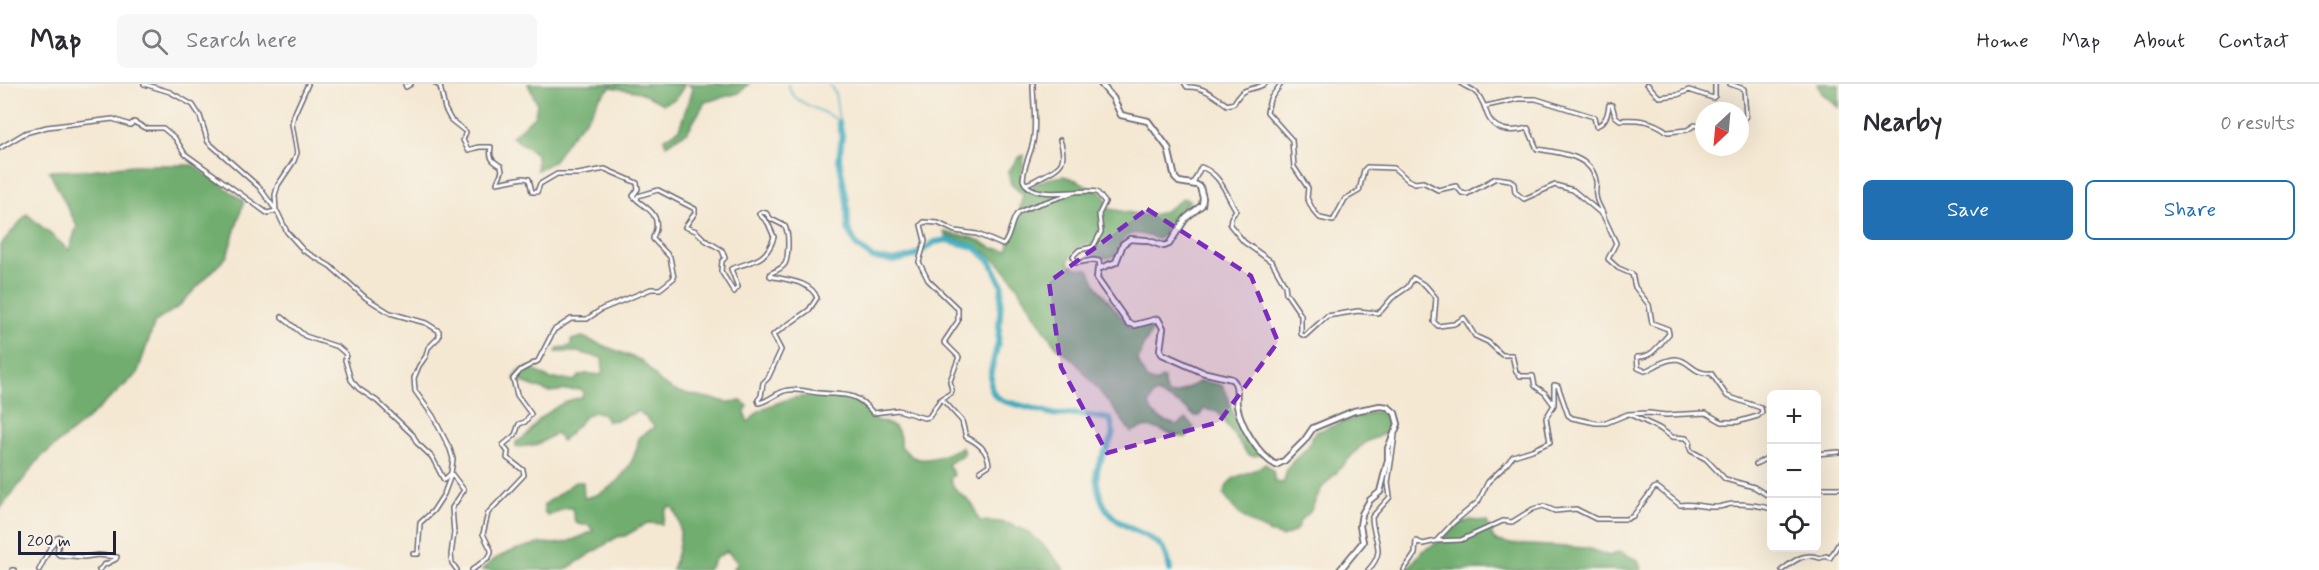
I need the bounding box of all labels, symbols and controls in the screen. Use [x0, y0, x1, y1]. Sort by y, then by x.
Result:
search box [117, 14, 537, 68]
text: Map [30, 23, 81, 60]
icon: search [138, 25, 171, 58]
text: Search here [186, 27, 297, 55]
text: Home [1977, 27, 2029, 55]
text: Map [2062, 27, 2100, 55]
text: About [2133, 27, 2185, 55]
text: Contact [2218, 27, 2289, 55]
north arrow [1695, 102, 1749, 156]
text: Nearby [1863, 106, 1942, 140]
text: 0 results [2221, 110, 2295, 137]
button: Save [1863, 180, 2073, 240]
button: Share [2085, 180, 2295, 240]
map controls [1767, 390, 1821, 552]
button: + [1767, 390, 1821, 444]
button: − [1767, 444, 1821, 498]
button: locate [1767, 498, 1821, 552]
scale bar [18, 528, 116, 556]
text: 200 m [27, 531, 71, 552]

